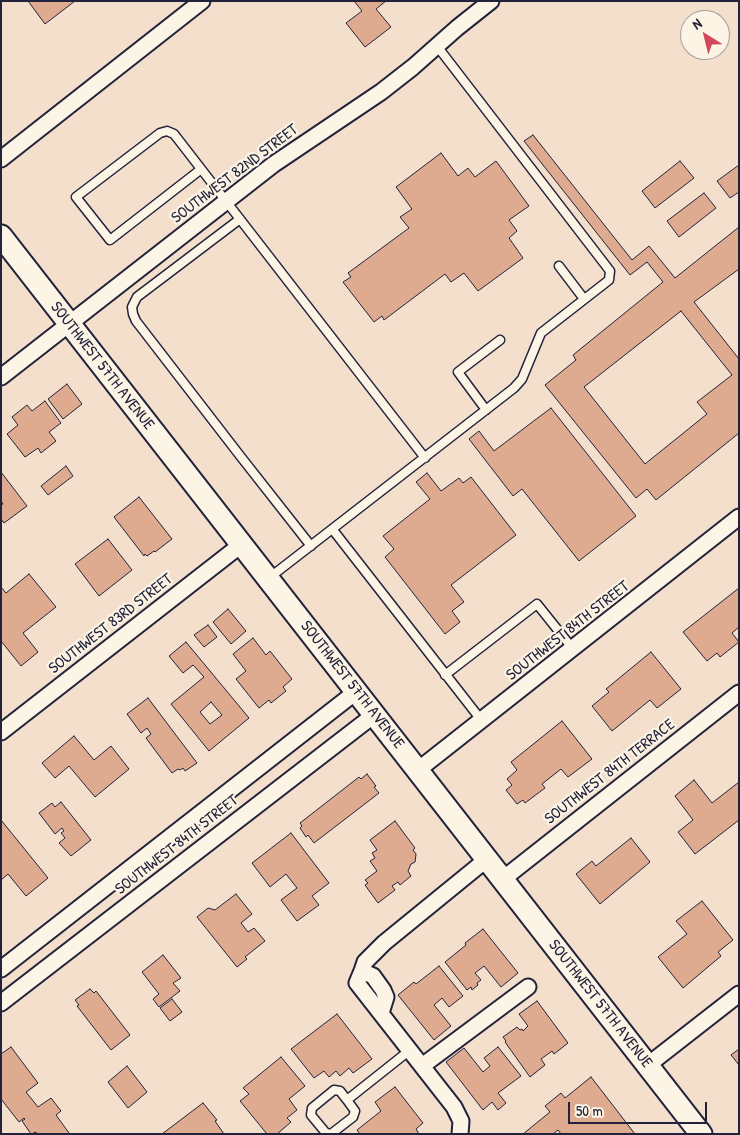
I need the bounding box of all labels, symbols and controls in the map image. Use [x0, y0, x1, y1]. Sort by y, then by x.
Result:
north arrow [680, 10, 730, 60]
text: N [688, 13, 705, 33]
street label: SOUTHWEST 82ND STREET [168, 120, 302, 228]
street label: SOUTHWEST 57TH AVENUE [46, 298, 158, 434]
street label: SOUTHWEST 83RD STREET [45, 570, 177, 678]
street label: SOUTHWEST 84TH STREET [503, 577, 633, 685]
street label: SOUTHWEST 57TH AVENUE [296, 617, 408, 753]
street label: SOUTHWEST 84TH TERRACE [541, 715, 679, 829]
street label: SOUTHWEST 84TH STREET [112, 791, 242, 899]
street label: SOUTHWEST 57TH AVENUE [544, 936, 656, 1072]
scale bar [570, 1092, 709, 1124]
text: 50 m [576, 1100, 603, 1121]

